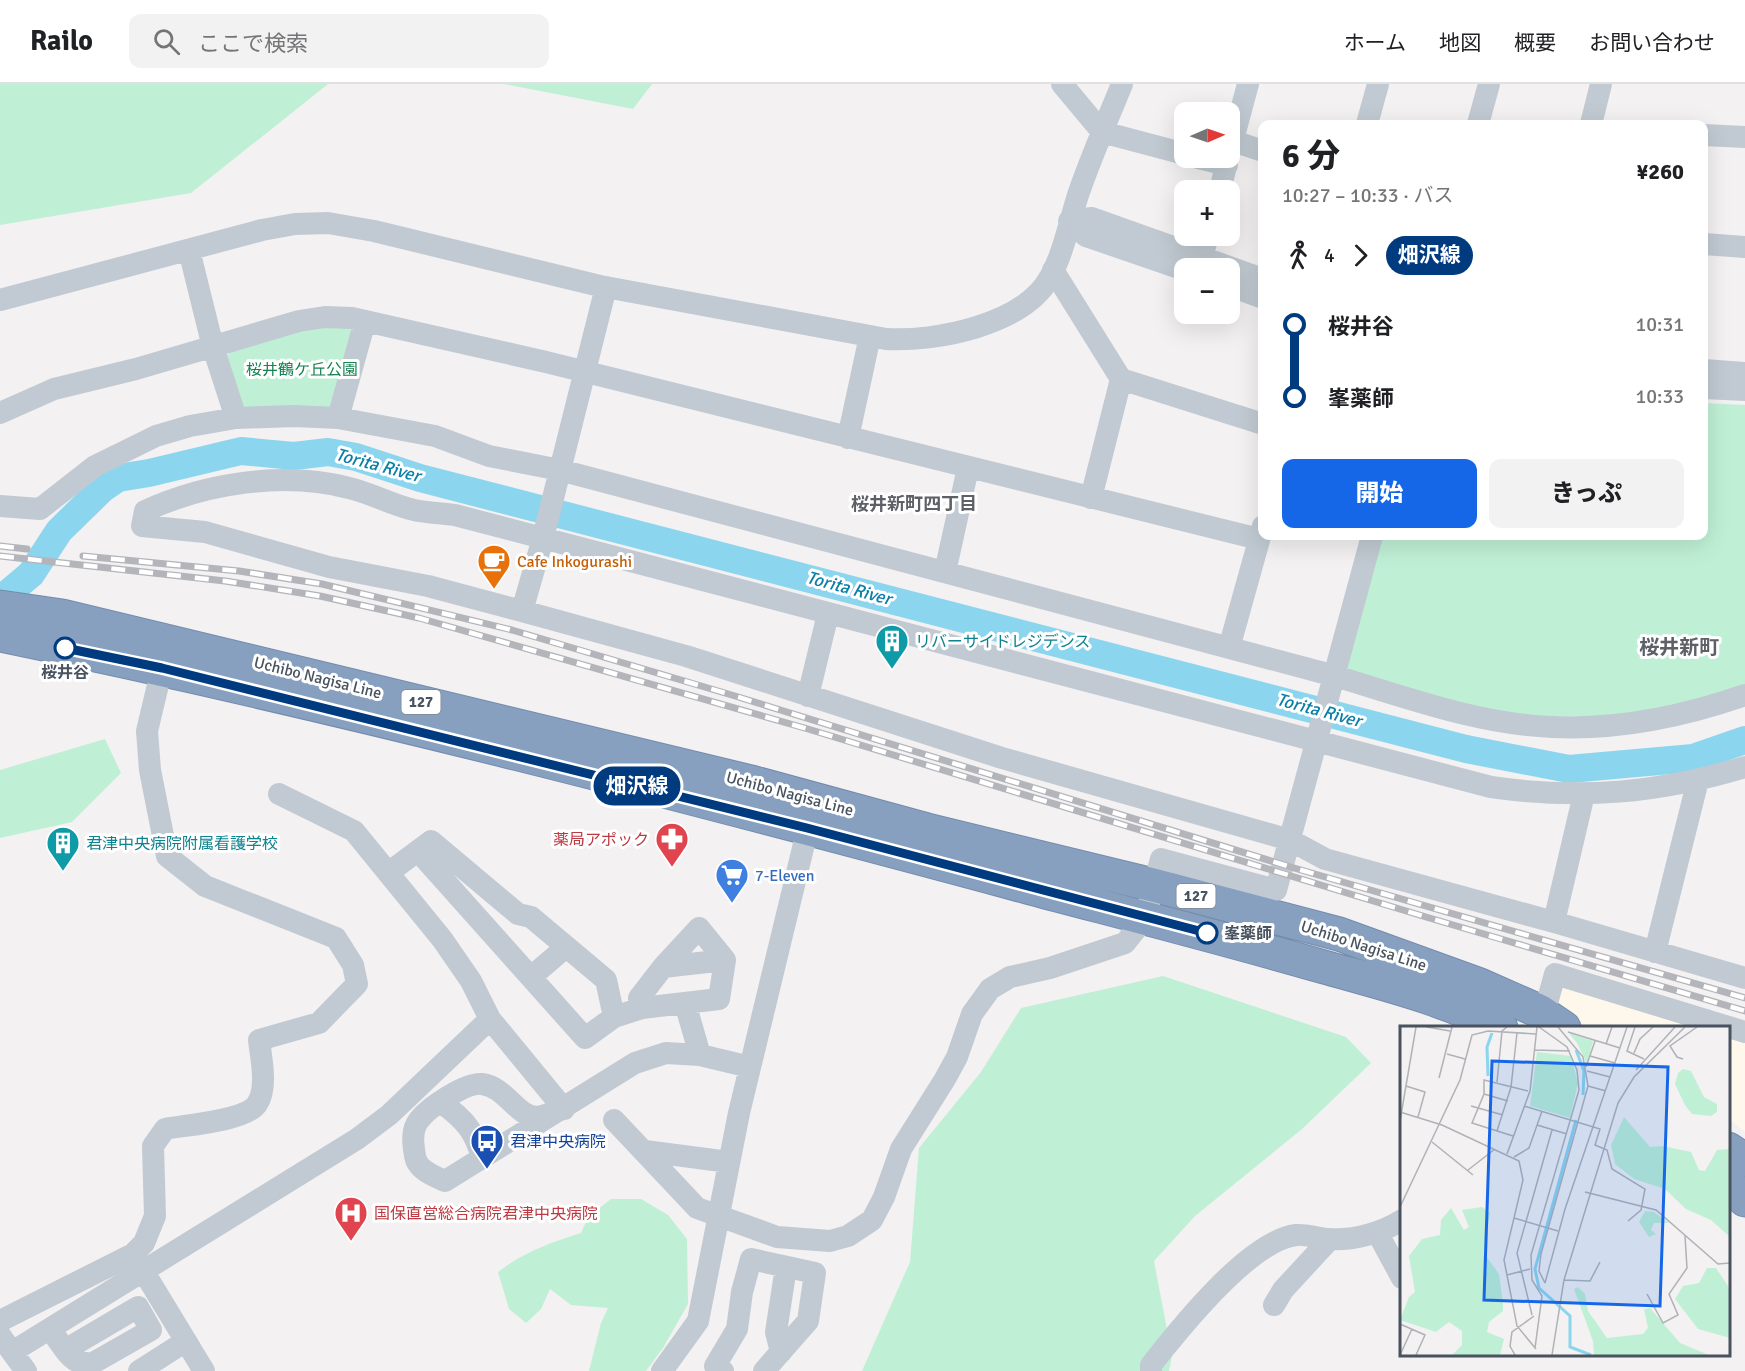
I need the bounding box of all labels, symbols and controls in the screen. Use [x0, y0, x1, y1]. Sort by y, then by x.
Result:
search box [129, 14, 549, 68]
text: Railo [30, 24, 93, 58]
icon: search [150, 25, 183, 58]
text: ここで検索 [198, 30, 308, 57]
text: ホーム [1344, 30, 1406, 56]
text: 地図 [1439, 30, 1481, 56]
text: 概要 [1514, 30, 1556, 56]
text: お問い合わせ [1589, 30, 1715, 56]
north arrow [1174, 102, 1240, 168]
map controls [1174, 102, 1240, 324]
text: 6 分 [1282, 136, 1340, 177]
text: ¥260 [1636, 158, 1684, 185]
button: + [1174, 180, 1240, 246]
text: 10:27 – 10:33 · バス [1282, 183, 1453, 208]
icon: walk [1282, 239, 1315, 272]
icon: forward [1344, 239, 1377, 272]
text: 畑沢線 [1398, 242, 1461, 268]
text: 4 [1324, 243, 1335, 268]
button: − [1174, 258, 1240, 324]
text: 10:31 [1635, 312, 1684, 337]
text: 桜井谷 [1328, 313, 1394, 340]
park label: 桜井鶴ケ丘公園 [246, 360, 358, 380]
text: 10:33 [1635, 384, 1684, 409]
text: 峯薬師 [1328, 385, 1394, 412]
water label: Torita River [333, 443, 425, 487]
button: 開始 [1282, 459, 1477, 528]
button: きっぷ [1489, 459, 1684, 528]
district label: 桜井新町四丁目 [851, 493, 977, 515]
cafe icon: Cafe Inkogurashi [476, 543, 512, 590]
place label: Cafe Inkogurashi [517, 552, 632, 572]
water label: Torita River [804, 566, 896, 610]
building icon: リバーサイドレジデンス [874, 623, 910, 670]
place label: リバーサイドレジデンス [915, 632, 1090, 652]
district label: 桜井新町 [1639, 635, 1719, 660]
marker: 桜井谷 [54, 637, 76, 659]
street label: Uchibo Nagisa Line [252, 652, 384, 704]
place label: 桜井谷 [41, 663, 89, 683]
water label: Torita River [1274, 688, 1366, 732]
road number: 127 [402, 690, 440, 714]
line badge: 畑沢線 [602, 766, 672, 806]
street label: Uchibo Nagisa Line [724, 767, 856, 821]
text: 畑沢線 [606, 773, 669, 799]
pharmacy icon: 薬局アポック [654, 821, 690, 868]
building icon: 君津中央病院附属看護学校 [45, 825, 81, 872]
place label: 薬局アポック [553, 830, 649, 850]
place label: 君津中央病院附属看護学校 [86, 834, 278, 854]
supermarket icon: 7-Eleven [714, 857, 750, 904]
place label: 7-Eleven [755, 866, 814, 886]
road number: 127 [1176, 884, 1216, 908]
street label: Uchibo Nagisa Line [1298, 916, 1429, 976]
marker: 峯薬師 [1196, 922, 1218, 944]
place label: 峯薬師 [1224, 924, 1272, 944]
inset map [1400, 1026, 1730, 1356]
bus stop icon: 君津中央病院 [469, 1123, 505, 1170]
place label: 君津中央病院 [510, 1132, 606, 1152]
hospital icon: 国保直営総合病院君津中央病院 [333, 1195, 369, 1242]
place label: 国保直営総合病院君津中央病院 [374, 1204, 598, 1224]

